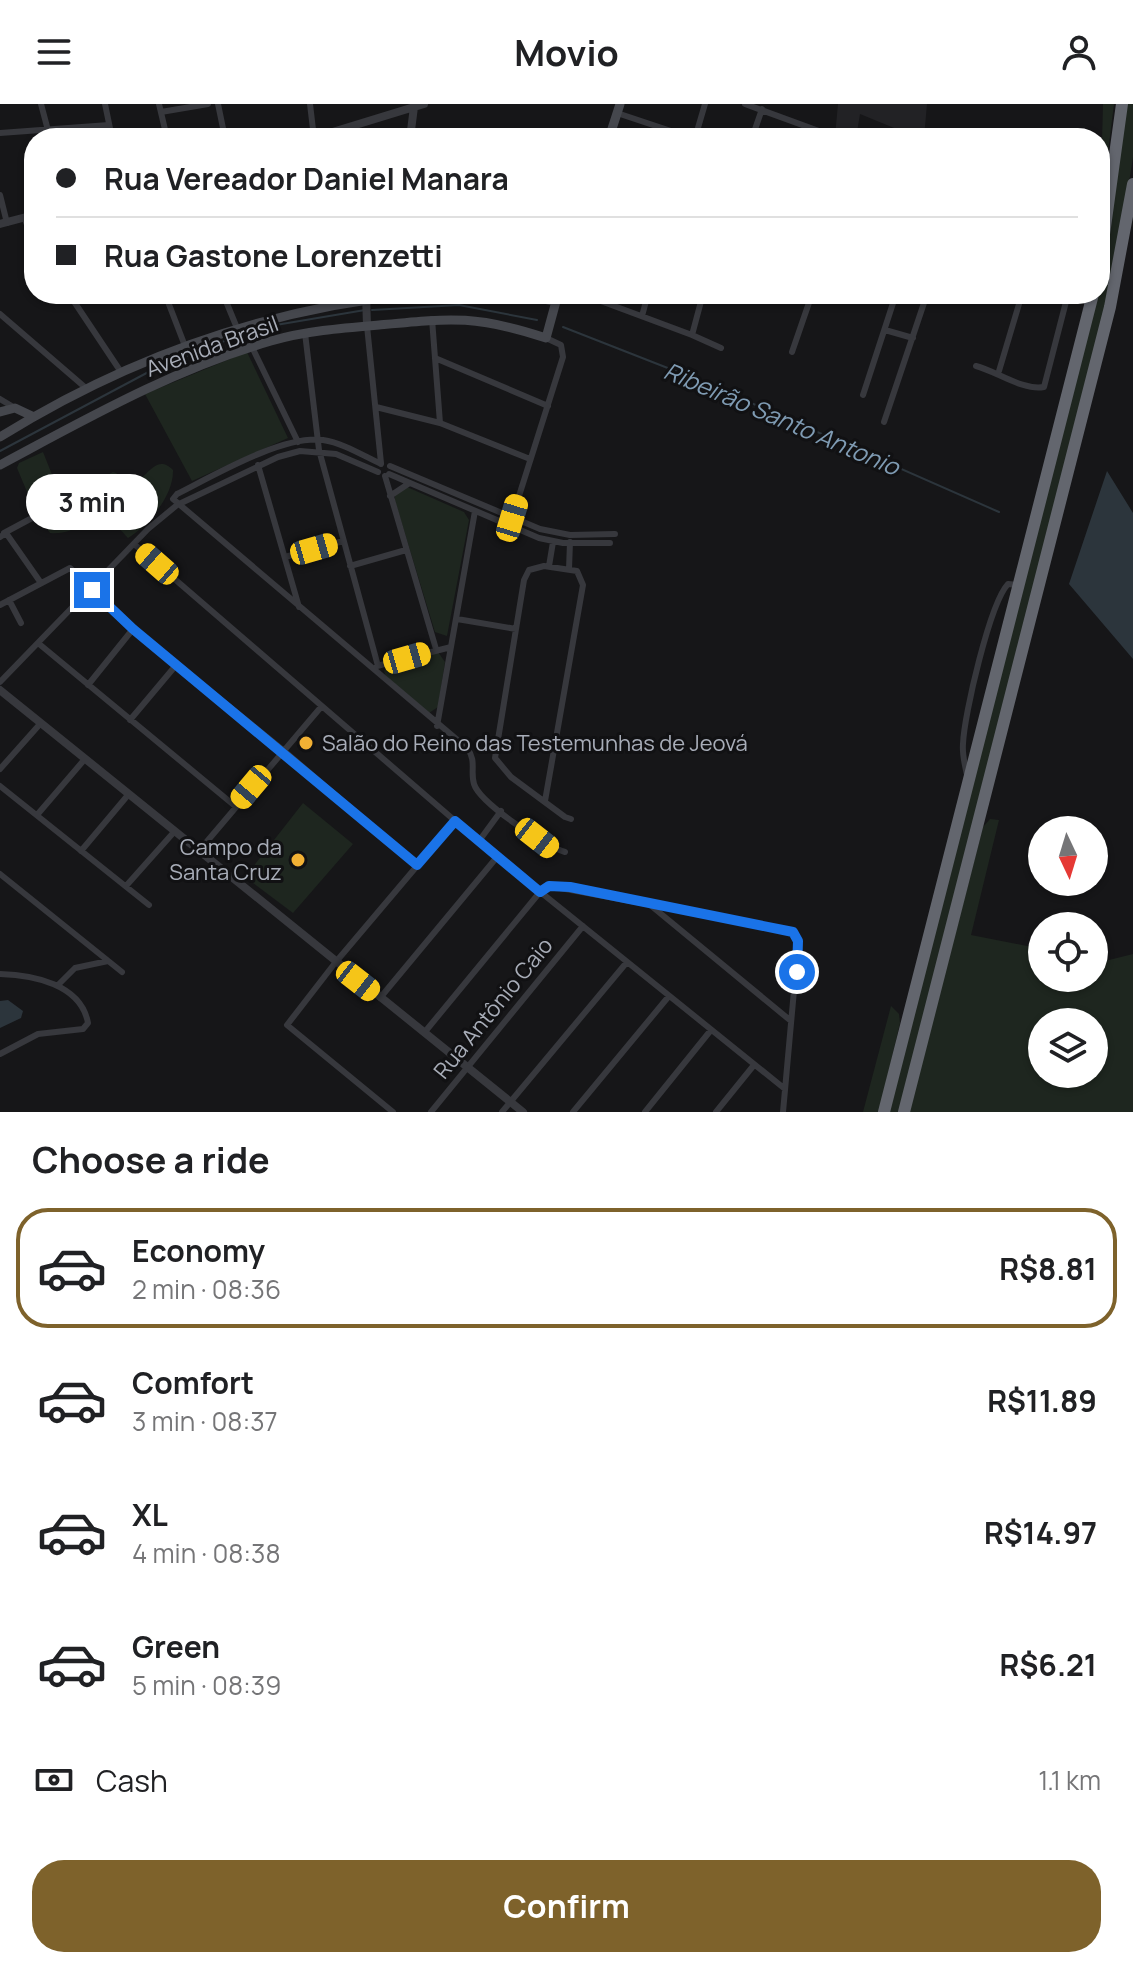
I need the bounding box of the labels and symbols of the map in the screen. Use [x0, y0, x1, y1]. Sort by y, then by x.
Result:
street label: Avenida Brasil [141, 308, 283, 384]
water label: Ribeirão Santo Antonio [659, 353, 906, 483]
callout: 3 min [26, 474, 158, 530]
car [494, 492, 530, 544]
car [288, 531, 340, 567]
car [131, 539, 183, 589]
route end [74, 572, 110, 608]
car [381, 640, 433, 676]
place label: Salão do Reino das Testemunhas de Jeová [322, 728, 748, 758]
marker: Salão do Reino das Testemunhas de Jeová [297, 734, 315, 752]
car [226, 761, 276, 813]
car [511, 814, 563, 862]
north arrow [1028, 816, 1108, 896]
place label: Campo da Santa Cruz [169, 832, 282, 887]
marker: Campo da Santa Cruz [289, 851, 307, 869]
street label: Rua Antônio Caio [427, 931, 559, 1085]
route start [779, 954, 815, 990]
car [332, 957, 384, 1005]

